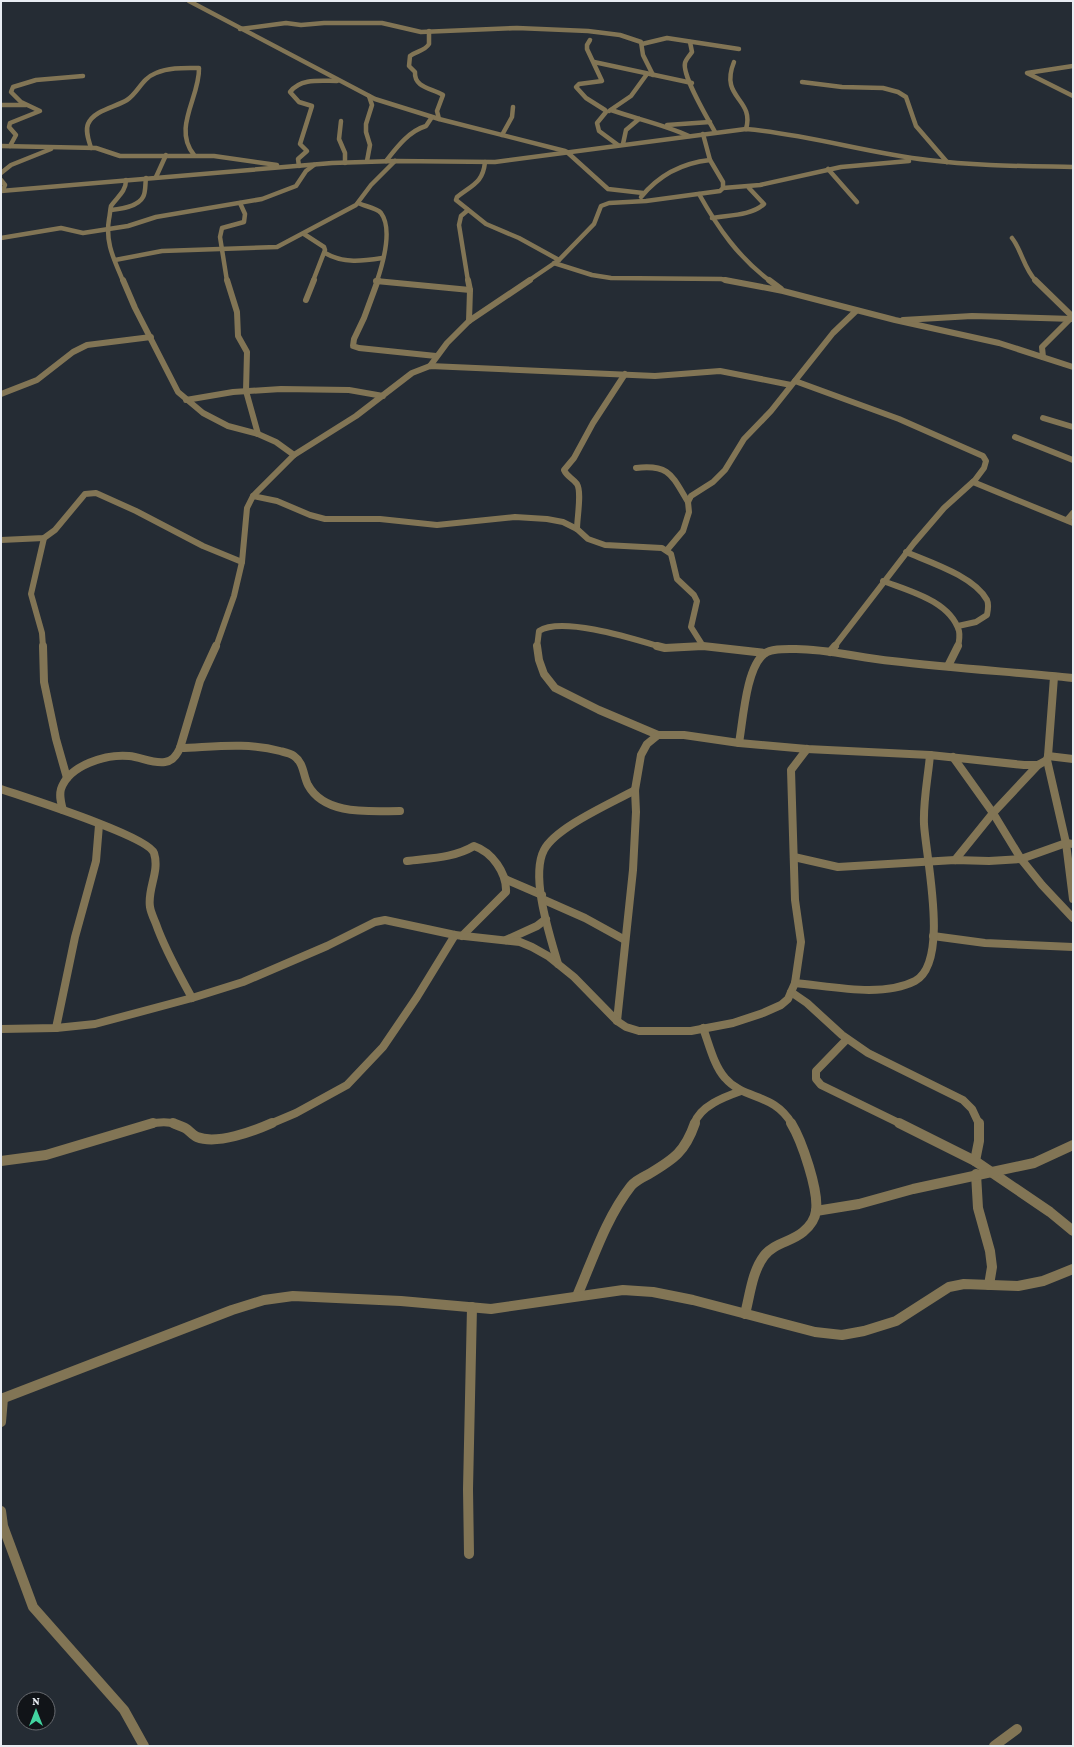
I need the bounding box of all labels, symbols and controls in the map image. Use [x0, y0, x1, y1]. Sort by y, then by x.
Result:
north arrow [16, 1691, 56, 1731]
text: N [32, 1695, 40, 1707]

